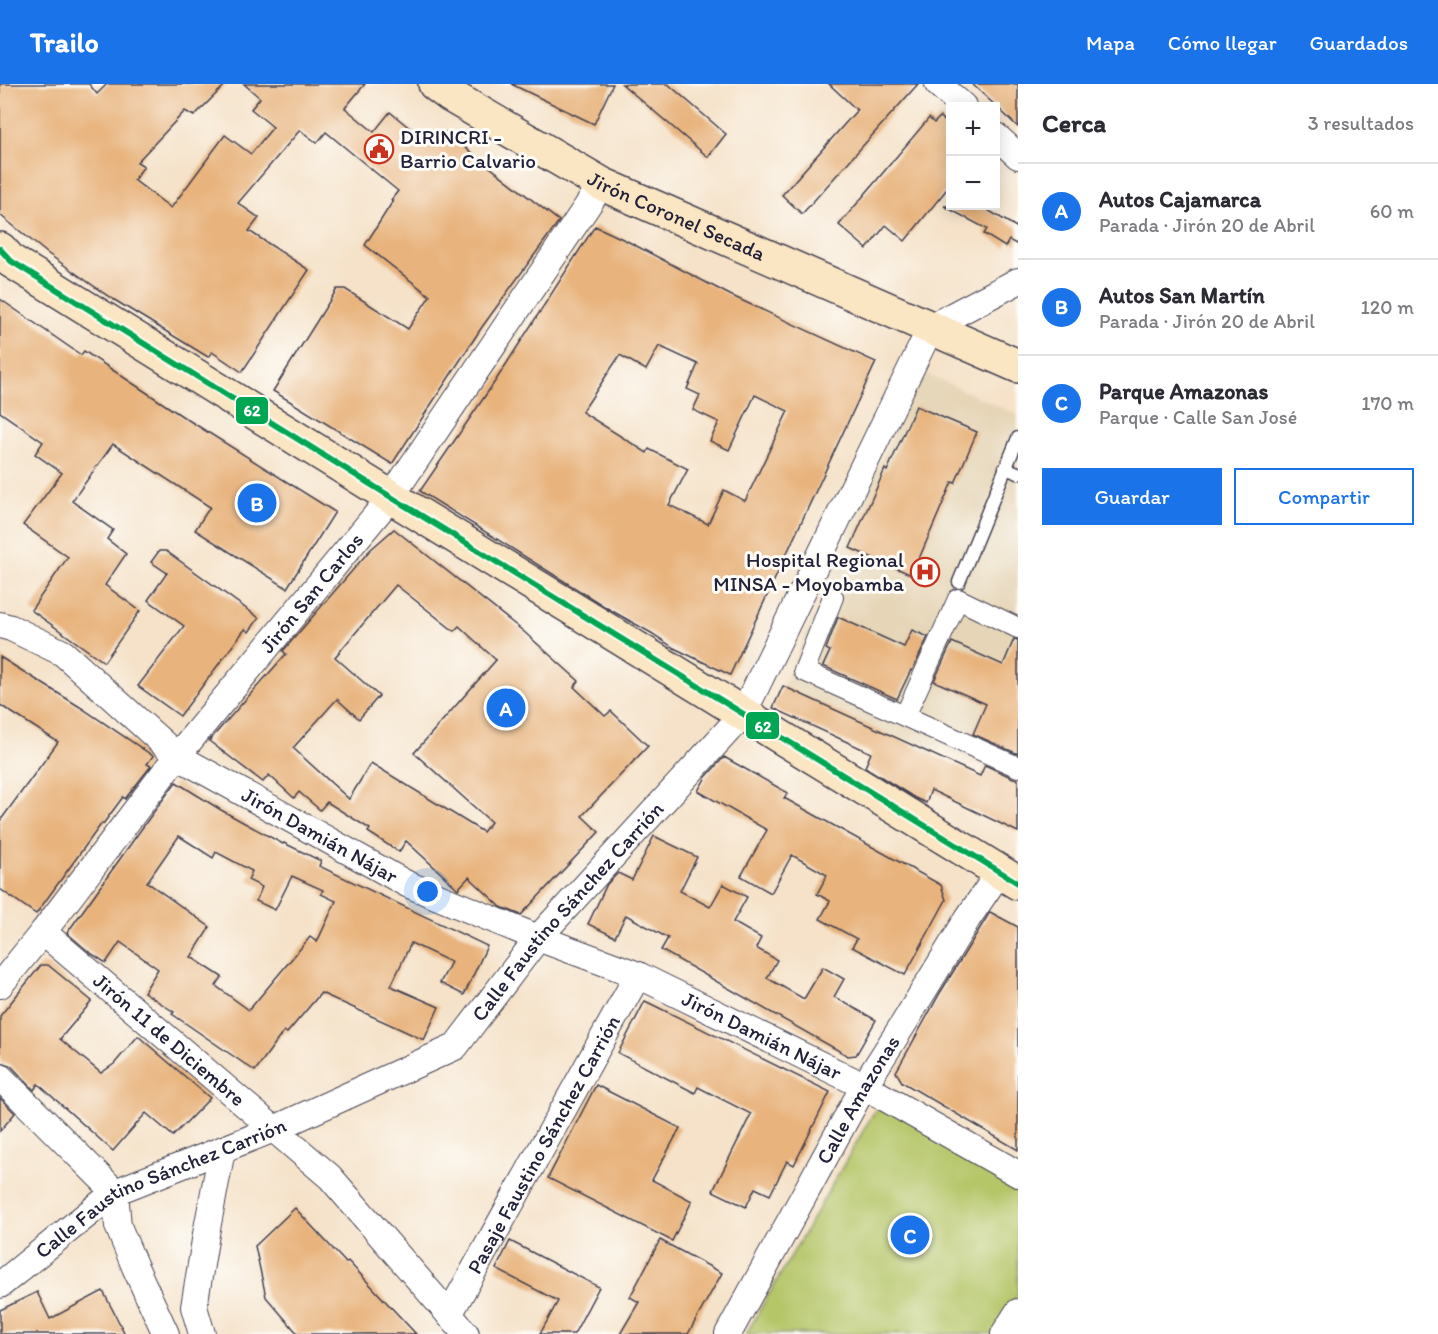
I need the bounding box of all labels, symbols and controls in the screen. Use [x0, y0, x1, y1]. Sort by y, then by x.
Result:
text: Trailo [30, 25, 99, 59]
text: Mapa [1086, 30, 1135, 55]
text: Cómo llegar [1168, 30, 1277, 55]
text: Guardados [1310, 30, 1408, 55]
map controls [946, 102, 1000, 210]
button: + [946, 102, 1000, 156]
text: Cerca [1042, 107, 1106, 139]
text: 3 resultados [1308, 111, 1414, 135]
place label: DIRINCRI - Barrio Calvario [400, 124, 536, 173]
public building icon: DIRINCRI - Barrio Calvario [363, 133, 395, 165]
button: − [946, 156, 1000, 210]
street label: Jirón Coronel Secada [583, 165, 769, 266]
text: Autos Cajamarca [1099, 186, 1261, 213]
text: A [1055, 199, 1068, 223]
text: 60 m [1370, 199, 1414, 223]
text: Parada · Jirón 20 de Abril [1099, 213, 1315, 237]
text: Autos San Martín [1099, 282, 1265, 309]
text: B [1055, 295, 1068, 319]
text: 120 m [1361, 295, 1414, 319]
text: Parada · Jirón 20 de Abril [1099, 309, 1315, 333]
text: Parque Amazonas [1099, 378, 1268, 405]
text: C [1055, 391, 1068, 415]
text: 170 m [1361, 391, 1414, 415]
line badge: 62 [235, 396, 269, 425]
text: 62 [244, 401, 261, 420]
text: Parque · Calle San José [1099, 405, 1297, 429]
button: Guardar [1042, 468, 1222, 525]
button: Compartir [1234, 468, 1414, 525]
pin: B [238, 480, 276, 526]
street label: Jirón San Carlos [254, 527, 368, 658]
place label: Hospital Regional MINSA - Moyobamba [713, 547, 904, 596]
hospital icon: Hospital Regional MINSA - Moyobamba [909, 556, 941, 588]
pin: A [486, 686, 526, 730]
line badge: 62 [745, 711, 780, 740]
text: 62 [755, 717, 772, 736]
street label: Jirón Damián Nájar [238, 782, 403, 889]
street label: Calle Faustino Sánchez Carrión [466, 796, 669, 1026]
your location [413, 877, 442, 906]
street label: Jirón 11 de Diciembre [88, 968, 251, 1111]
street label: Jirón Damián Nájar [678, 986, 846, 1085]
street label: Pasaje Faustino Sánchez Carrión [461, 1011, 625, 1278]
street label: Calle Amazonas [811, 1031, 905, 1168]
street label: Calle Faustino Sánchez Carrión [30, 1112, 290, 1263]
pin: C [890, 1212, 930, 1258]

